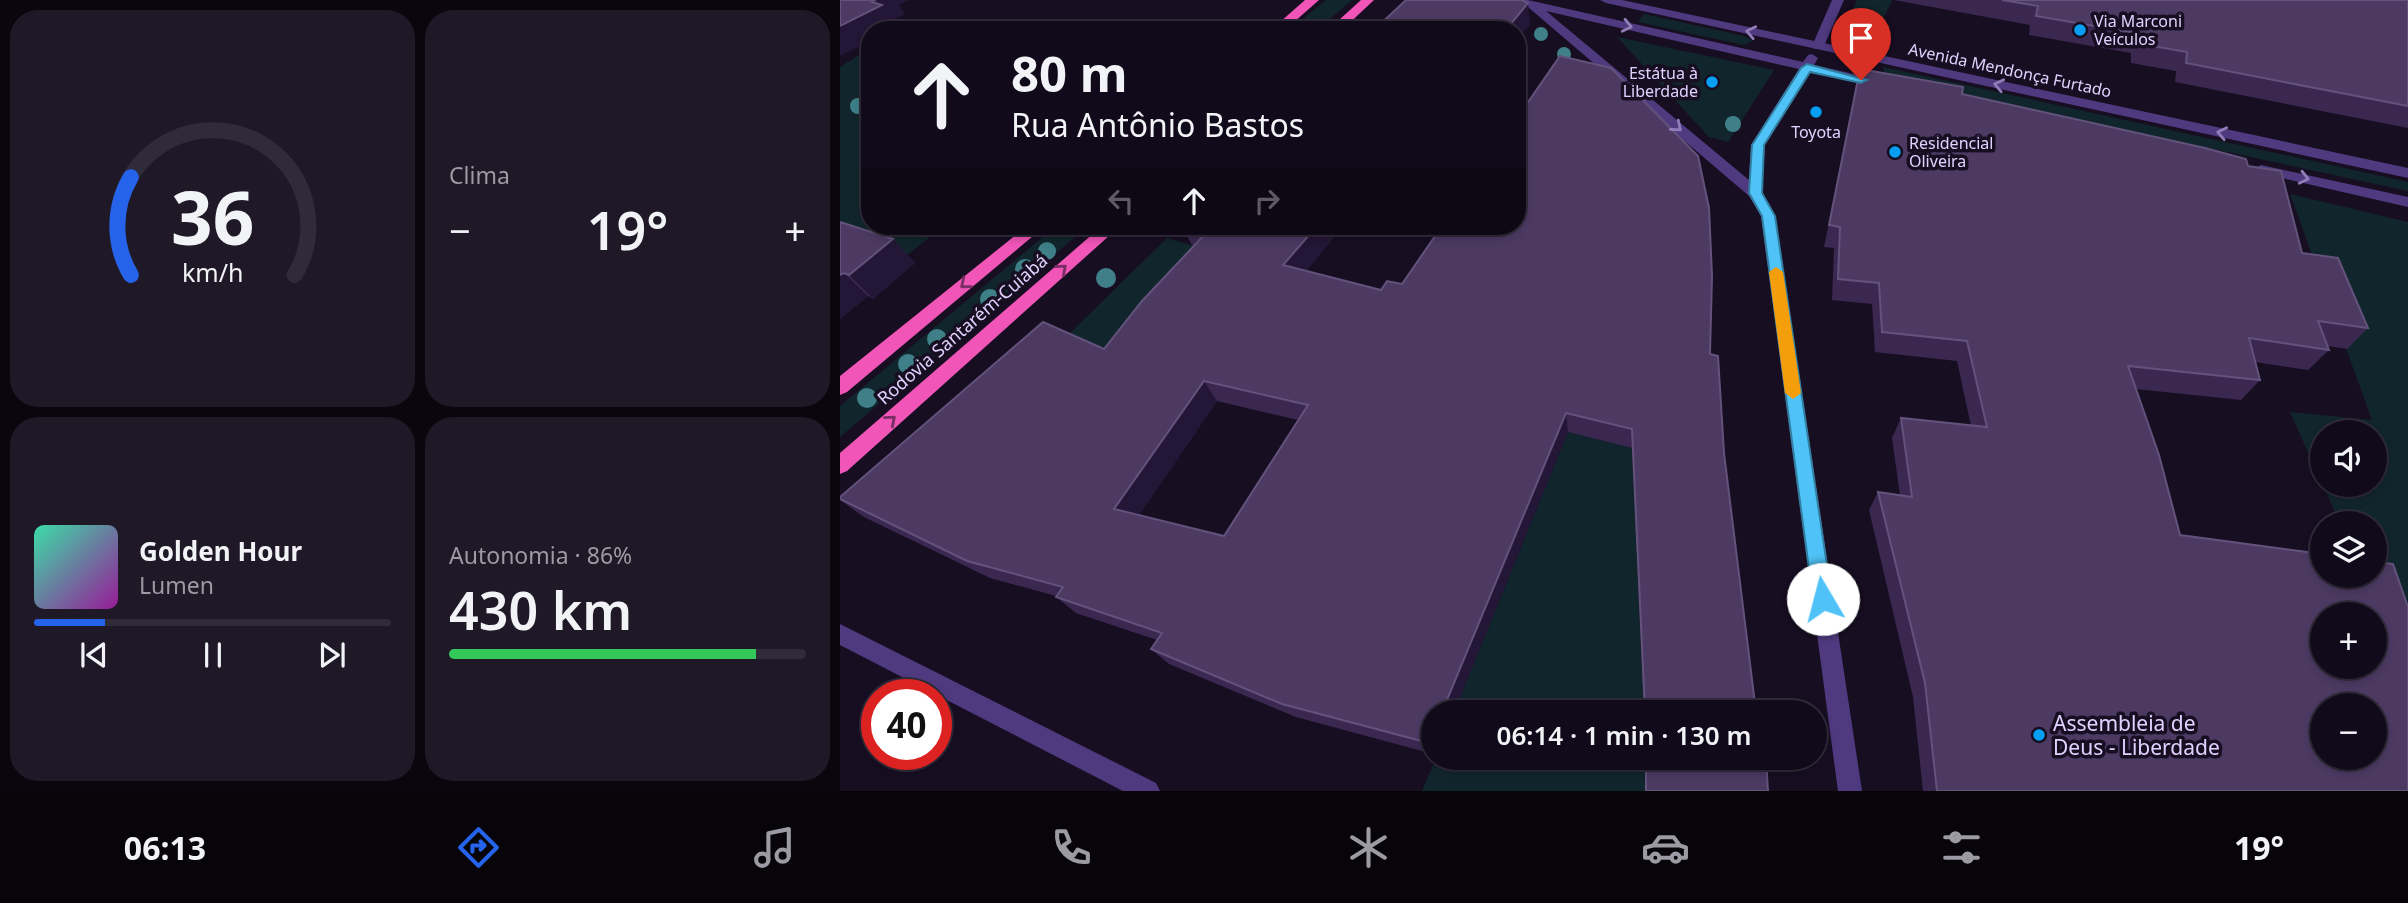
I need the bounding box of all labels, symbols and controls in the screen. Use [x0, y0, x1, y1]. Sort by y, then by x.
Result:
pin [1831, 8, 1891, 80]
place label: Via Marconi Veículos [2094, 10, 2182, 50]
one-way arrow [1621, 18, 1633, 32]
icon: arrive [1842, 19, 1880, 57]
marker: Via Marconi Veículos [2072, 22, 2088, 38]
one-way arrow [1745, 25, 1757, 40]
street label: Avenida Mendonça Furtado [1906, 38, 2114, 102]
text: 80 m [1011, 40, 1128, 106]
icon: ahead [896, 49, 987, 140]
place label: Estátua à Liberdade [1623, 62, 1698, 102]
marker: Estátua à Liberdade [1704, 74, 1720, 90]
one-way arrow [1993, 79, 2005, 94]
text: Rua Antônio Bastos [1011, 103, 1304, 146]
marker: Toyota [1808, 104, 1824, 120]
one-way arrow [1668, 119, 1681, 131]
place label: Toyota [1791, 121, 1841, 143]
one-way arrow [2216, 126, 2228, 141]
place label: Residencial Oliveira [1909, 132, 1993, 172]
marker: Residencial Oliveira [1887, 144, 1903, 160]
text: Clima [449, 159, 510, 191]
text: 36 [171, 167, 254, 266]
one-way arrow [2298, 170, 2310, 185]
icon: left [1102, 182, 1140, 220]
icon: ahead [1175, 182, 1213, 220]
icon: right [1248, 182, 1286, 220]
text: 19° [587, 194, 668, 265]
text: − [449, 204, 471, 256]
text: + [784, 204, 806, 256]
street label: Rodovia Santarém-Cuiabá [872, 248, 1052, 410]
text: km/h [182, 254, 243, 288]
one-way arrow [1054, 265, 1067, 277]
one-way arrow [961, 276, 973, 289]
one-way arrow [883, 416, 896, 428]
map controls [2310, 420, 2387, 770]
button: sound [2310, 420, 2387, 497]
button: layers [2310, 511, 2387, 588]
text: Golden Hour [139, 533, 302, 569]
text: Autonomia · 86% [449, 539, 632, 571]
position arrow [1786, 562, 1860, 636]
text: Lumen [139, 569, 214, 601]
text: 430 km [449, 574, 632, 645]
button: + [2310, 602, 2387, 679]
icon: previous [75, 636, 113, 674]
icon: pause [194, 636, 232, 674]
icon: next [313, 636, 351, 674]
speed limit sign: 40 [861, 679, 952, 770]
button: − [2310, 693, 2387, 770]
place label: Assembleia de Deus - Liberdade [2053, 709, 2220, 761]
text: 06:14 · 1 min · 130 m [1497, 717, 1751, 753]
marker: Assembleia de Deus - Liberdade [2031, 727, 2047, 743]
icon: directions [454, 823, 503, 872]
icon: music [750, 823, 799, 872]
icon: phone [1047, 823, 1096, 872]
icon: climate [1344, 823, 1393, 872]
icon: car [1641, 823, 1690, 872]
icon: filters [1937, 823, 1986, 872]
text: 06:13 [124, 826, 206, 869]
text: 19° [2234, 826, 2284, 869]

